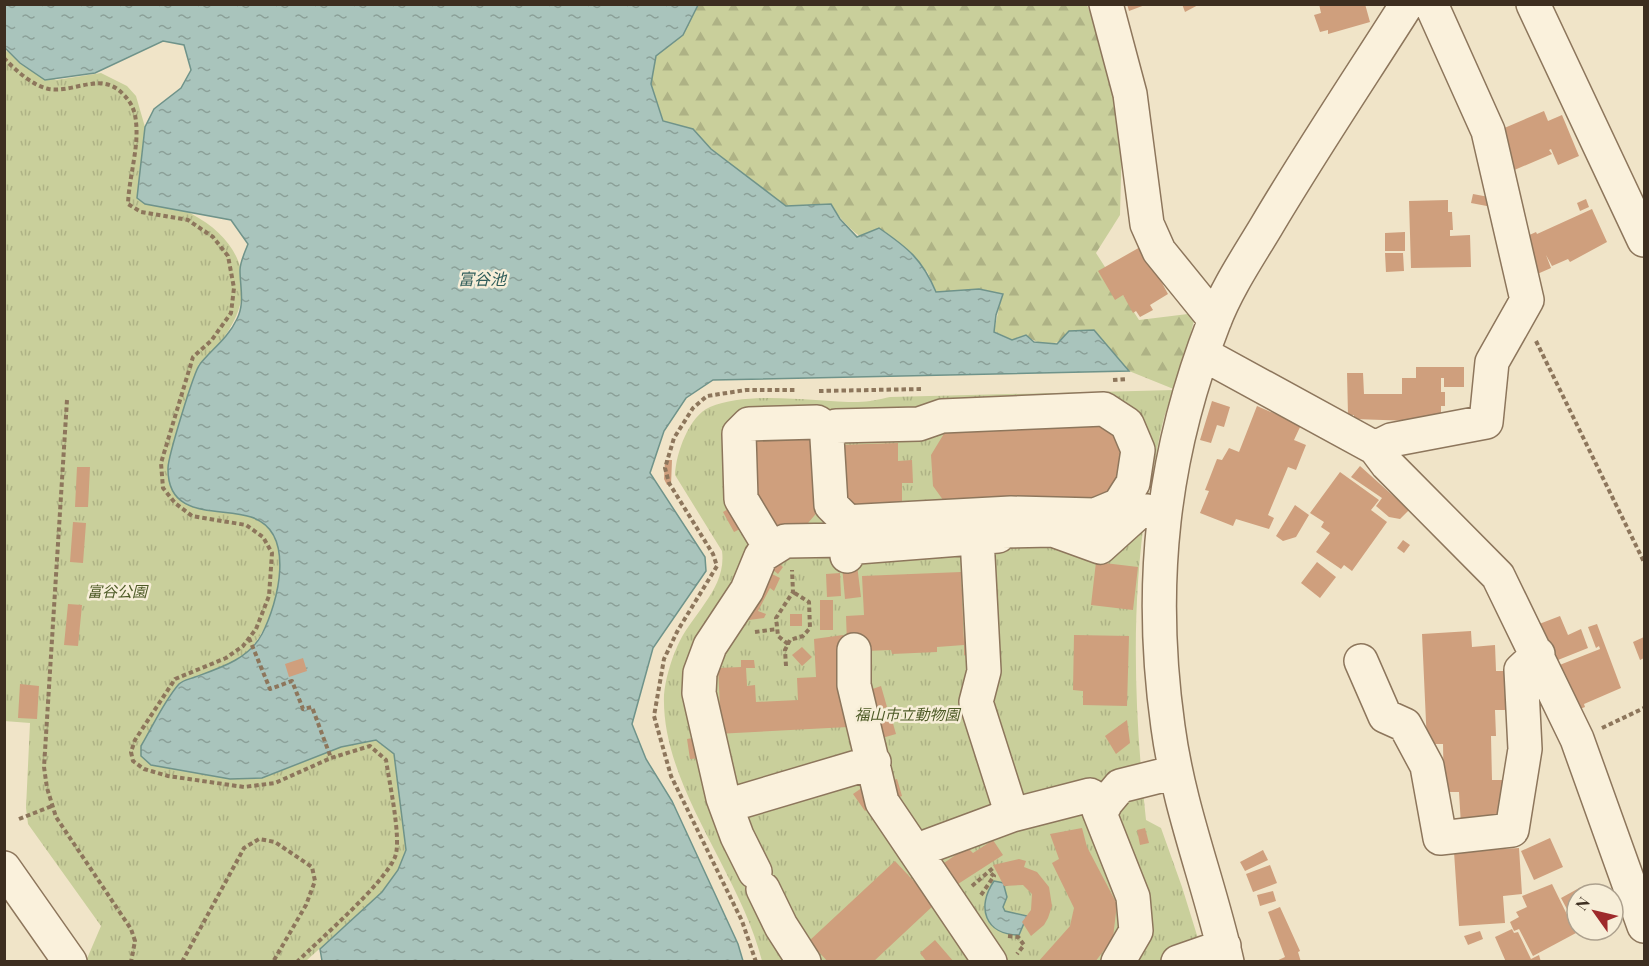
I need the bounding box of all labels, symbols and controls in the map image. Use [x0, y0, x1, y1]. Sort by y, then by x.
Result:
water label: 富谷池 [458, 268, 508, 289]
park label: 富谷公園 [87, 581, 149, 601]
park label: 福山市立動物園 [854, 704, 961, 724]
north arrow [1565, 882, 1625, 942]
text: N [1570, 892, 1594, 914]

